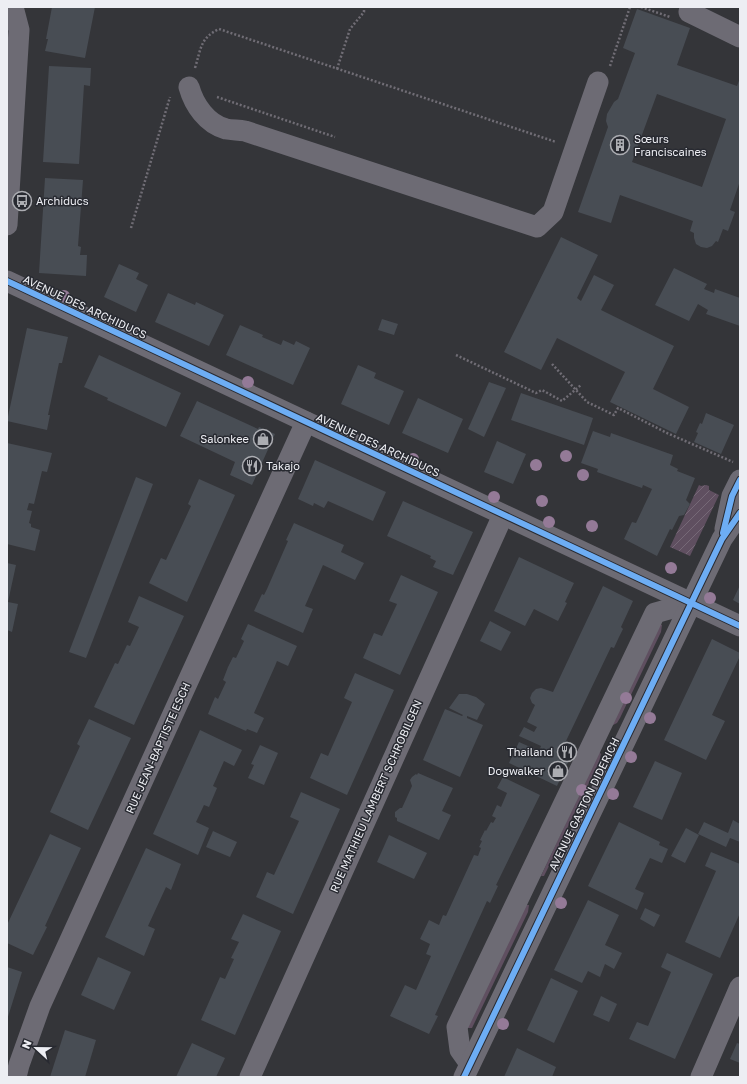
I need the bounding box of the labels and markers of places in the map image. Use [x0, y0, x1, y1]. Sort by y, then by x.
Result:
place label: Sœurs Franciscaines [634, 132, 707, 158]
building icon: Sœurs Franciscaines [609, 134, 631, 156]
bus stop icon: Archiducs [11, 190, 33, 212]
place label: Archiducs [36, 194, 89, 207]
shop icon: Salonkee [252, 428, 274, 450]
place label: Salonkee [200, 432, 249, 445]
restaurant icon: Takajo [241, 455, 263, 477]
place label: Takajo [266, 459, 300, 472]
restaurant icon: Thailand [556, 741, 578, 763]
place label: Thailand [507, 745, 553, 758]
shop icon: Dogwalker [547, 760, 569, 782]
place label: Dogwalker [488, 764, 545, 777]

